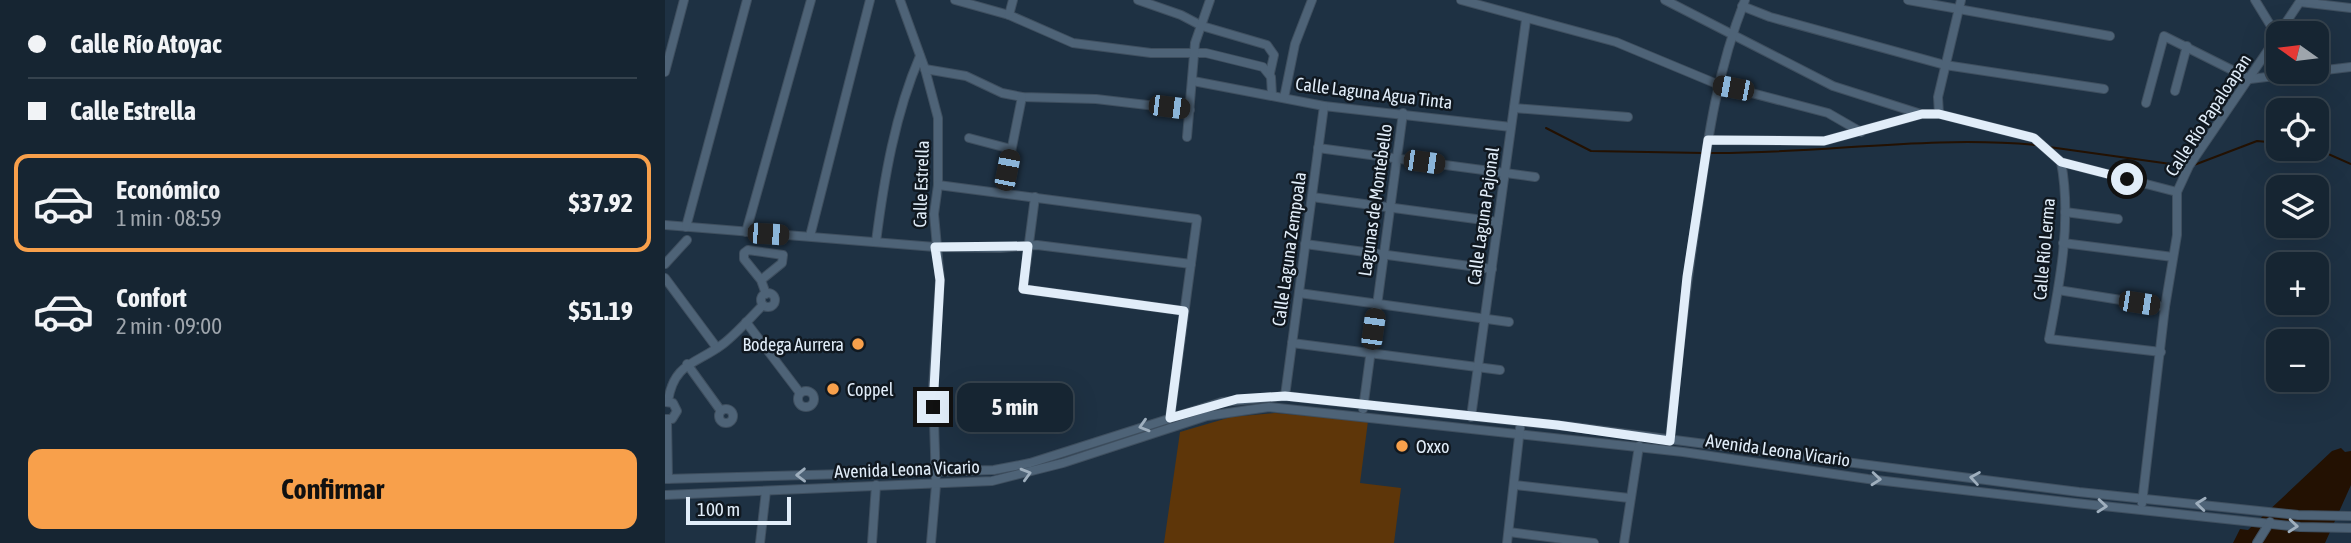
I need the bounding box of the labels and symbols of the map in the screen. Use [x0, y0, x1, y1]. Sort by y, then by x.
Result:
north arrow [2266, 21, 2329, 84]
street label: Calle Río Papaloapan [2161, 50, 2255, 180]
street label: Calle Laguna Agua Tinta [1294, 73, 1454, 113]
car [1711, 74, 1756, 102]
car [1147, 94, 1192, 120]
street label: Lagunas de Montebello [1354, 122, 1396, 278]
street label: Calle Estrella [909, 140, 933, 228]
street label: Calle Laguna Pajonal [1463, 145, 1503, 286]
car [993, 147, 1022, 193]
car [1402, 149, 1447, 175]
route start [2111, 163, 2143, 195]
street label: Calle Laguna Zempoala [1268, 171, 1310, 327]
street label: Calle Río Lerma [2029, 197, 2059, 301]
car [747, 222, 790, 246]
car [2117, 289, 2162, 317]
car [1360, 307, 1387, 351]
place label: Bodega Aurrera [742, 334, 844, 355]
marker: Bodega Aurrera [850, 336, 866, 352]
place label: Coppel [847, 379, 894, 400]
marker: Coppel [825, 381, 841, 397]
callout: 5 min [957, 382, 1073, 432]
route end [917, 391, 949, 423]
one-way arrow [1138, 418, 1151, 432]
street label: Avenida Leona Vicario [1705, 429, 1851, 471]
place label: Oxxo [1416, 436, 1449, 457]
marker: Oxxo [1394, 438, 1410, 454]
street label: Avenida Leona Vicario [834, 456, 980, 482]
one-way arrow [795, 468, 806, 483]
one-way arrow [1020, 468, 1032, 482]
one-way arrow [1871, 471, 1882, 486]
one-way arrow [1969, 471, 1981, 486]
scale bar [686, 494, 791, 526]
one-way arrow [2195, 497, 2206, 512]
one-way arrow [2097, 498, 2108, 513]
one-way arrow [2288, 518, 2299, 533]

